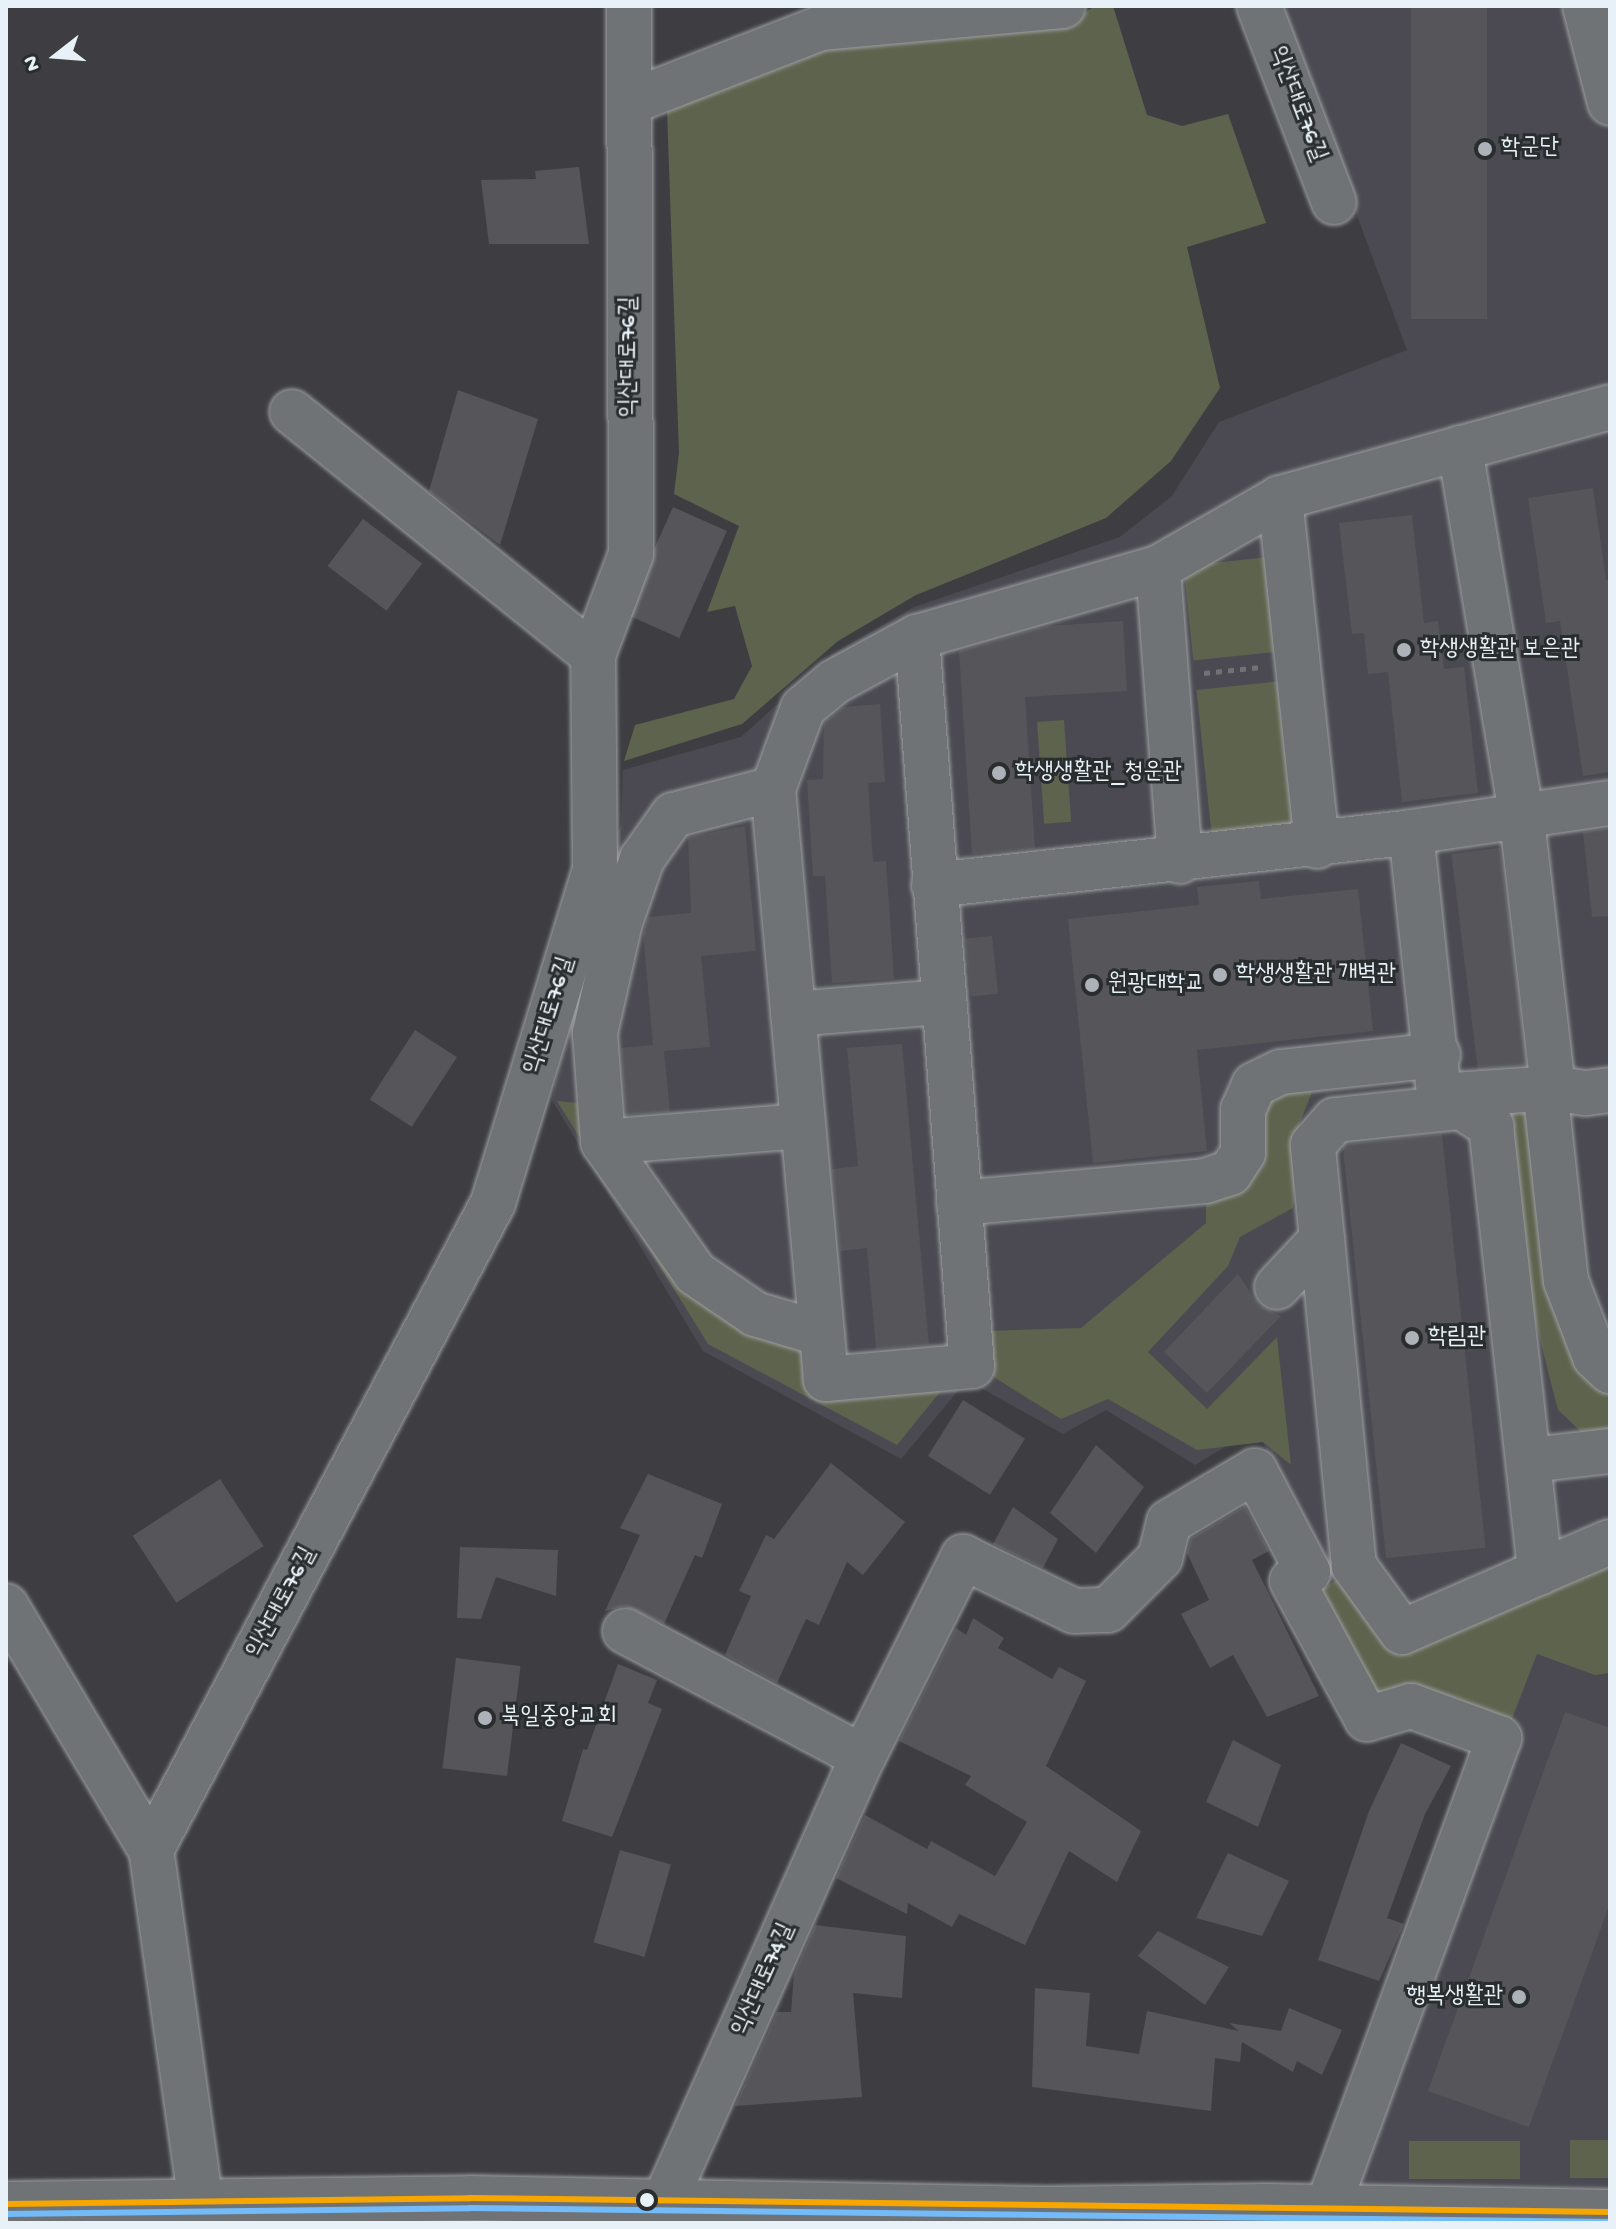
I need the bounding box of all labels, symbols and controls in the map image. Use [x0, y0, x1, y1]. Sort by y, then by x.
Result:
north arrow [16, 16, 96, 96]
street label: 익산대로76길 [1262, 42, 1332, 166]
text: N [19, 52, 48, 74]
place label: 학군단 [1501, 135, 1559, 163]
marker: 학군단 [1476, 140, 1494, 158]
street label: 익산대로76길 [616, 296, 644, 418]
place label: 학생생활관 보은관 [1420, 636, 1580, 664]
marker: 학생생활관 보은관 [1395, 641, 1413, 659]
place label: 학생생활관_청운관 [1015, 759, 1182, 787]
marker: 학생생활관_청운관 [990, 764, 1008, 782]
street label: 익산대로76길 [519, 954, 581, 1078]
place label: 학생생활관 개벽관 [1236, 961, 1396, 989]
marker: 학생생활관 개벽관 [1211, 966, 1229, 984]
place label: 원광대학교 [1108, 971, 1205, 999]
marker: 원광대학교 [1083, 976, 1101, 994]
place label: 학림관 [1428, 1324, 1486, 1352]
marker: 학림관 [1403, 1329, 1421, 1347]
street label: 익산대로76길 [241, 1543, 323, 1663]
place label: 북일중앙교회 [501, 1704, 617, 1732]
marker: 북일중앙교회 [476, 1709, 494, 1727]
street label: 익산대로74길 [726, 1919, 802, 2041]
place label: 행복생활관 [1406, 1983, 1503, 2011]
marker: 행복생활관 [1510, 1988, 1528, 2006]
unlabelled marker [639, 2192, 655, 2208]

